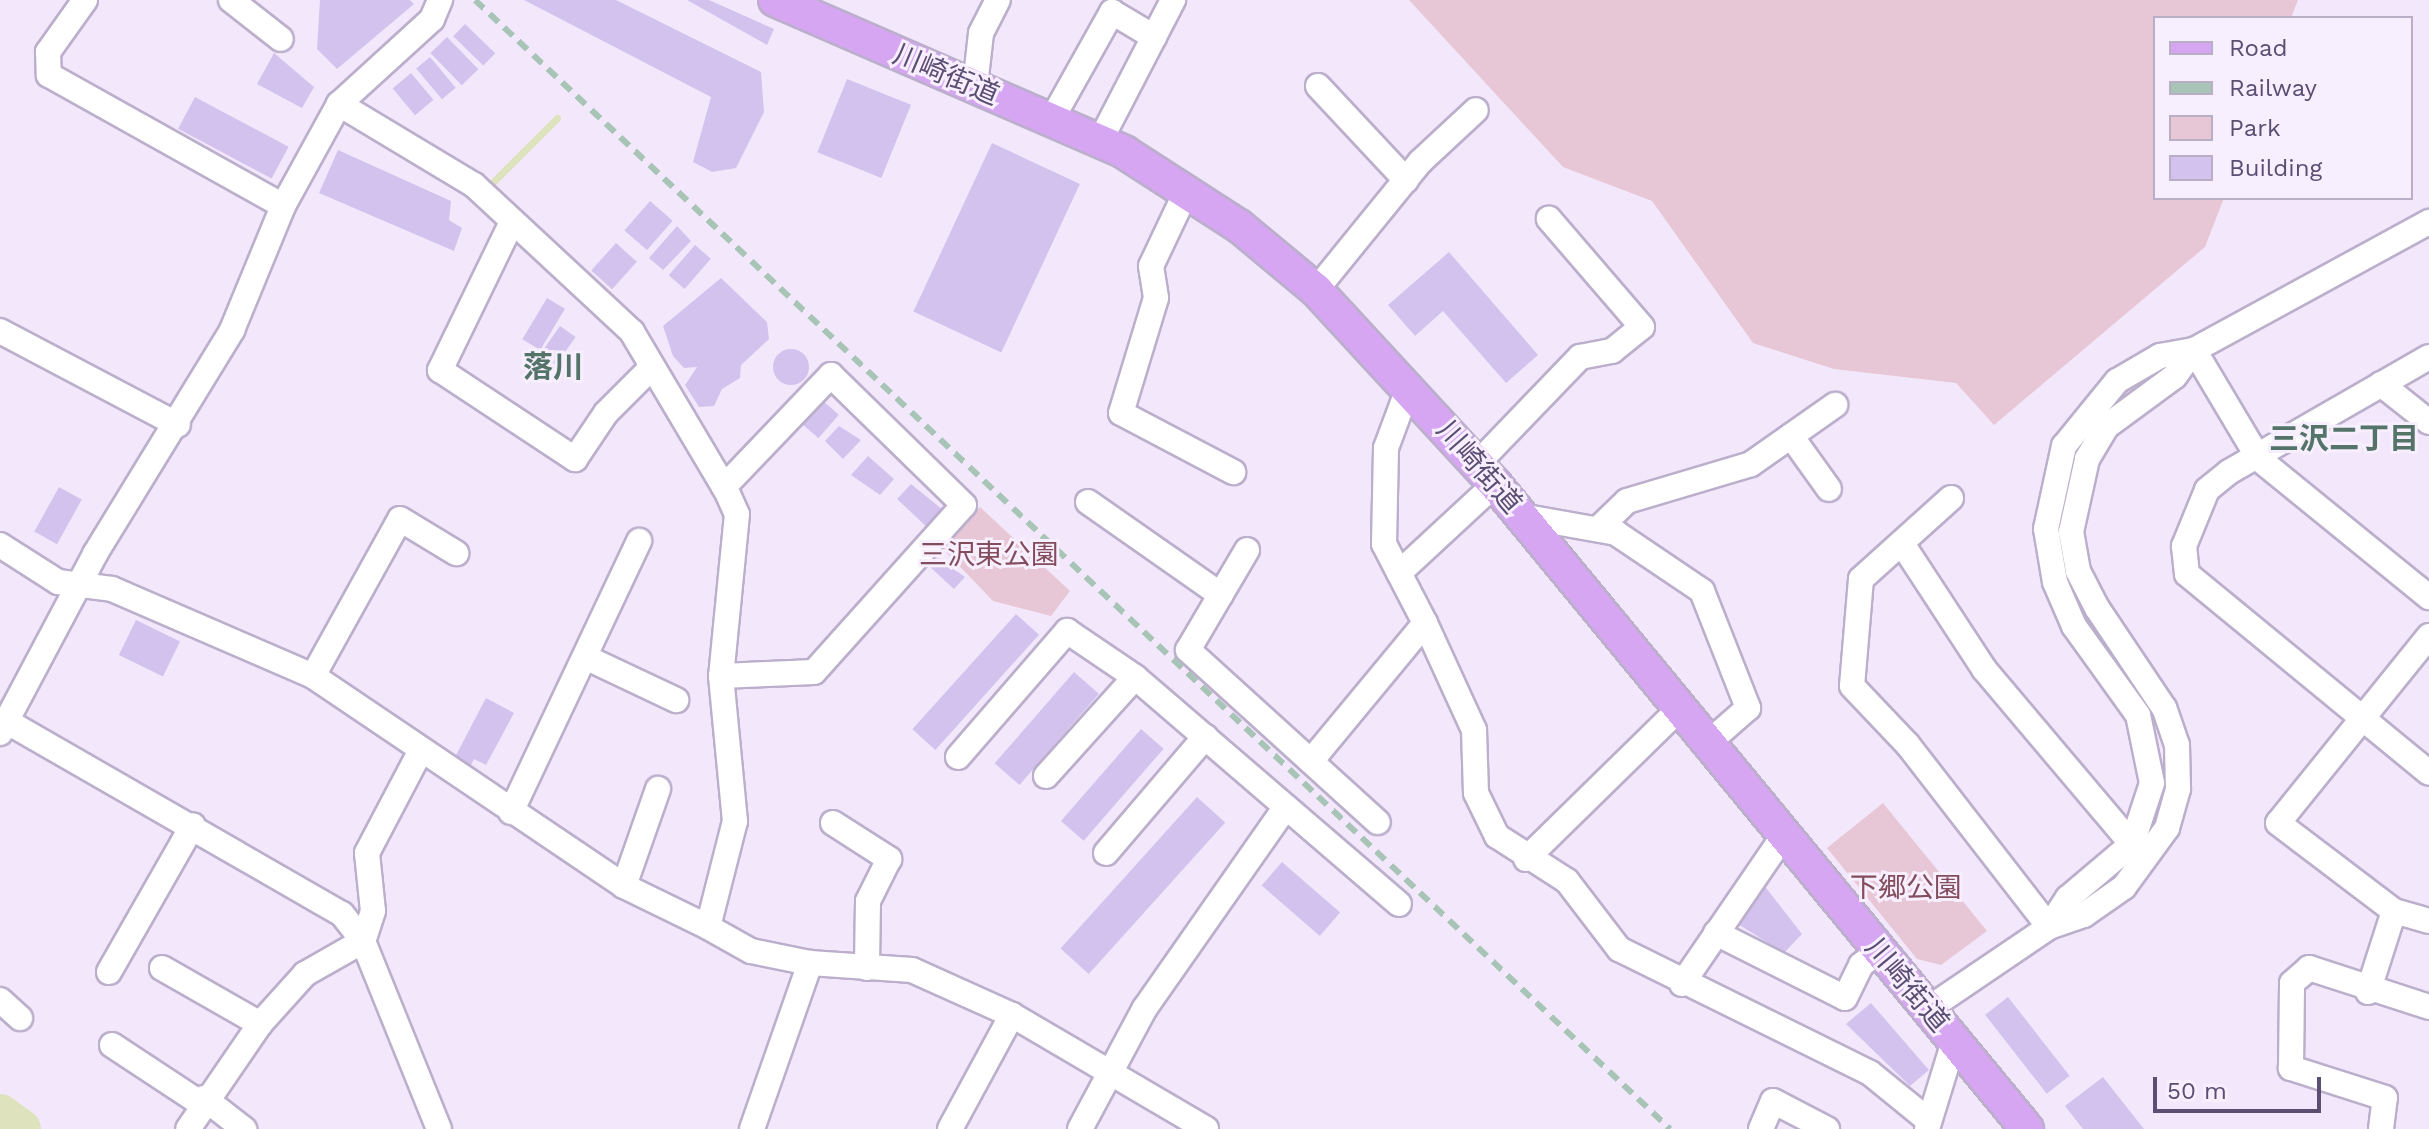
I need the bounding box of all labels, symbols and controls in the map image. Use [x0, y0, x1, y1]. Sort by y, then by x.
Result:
legend [2153, 16, 2413, 200]
text: Road [2229, 34, 2288, 62]
street label: 川崎街道 [888, 38, 1004, 112]
text: Railway [2229, 74, 2317, 102]
text: Park [2229, 114, 2281, 142]
text: Building [2229, 154, 2322, 182]
district label: 落川 [523, 349, 583, 385]
street label: 川崎街道 [1430, 414, 1528, 520]
district label: 三沢二丁目 [2269, 421, 2419, 457]
park label: 三沢東公園 [919, 538, 1059, 572]
park label: 下郷公園 [1850, 871, 1962, 905]
street label: 川崎街道 [1858, 931, 1956, 1039]
scale bar [2157, 1061, 2325, 1111]
text: 50 m [2167, 1077, 2227, 1105]

